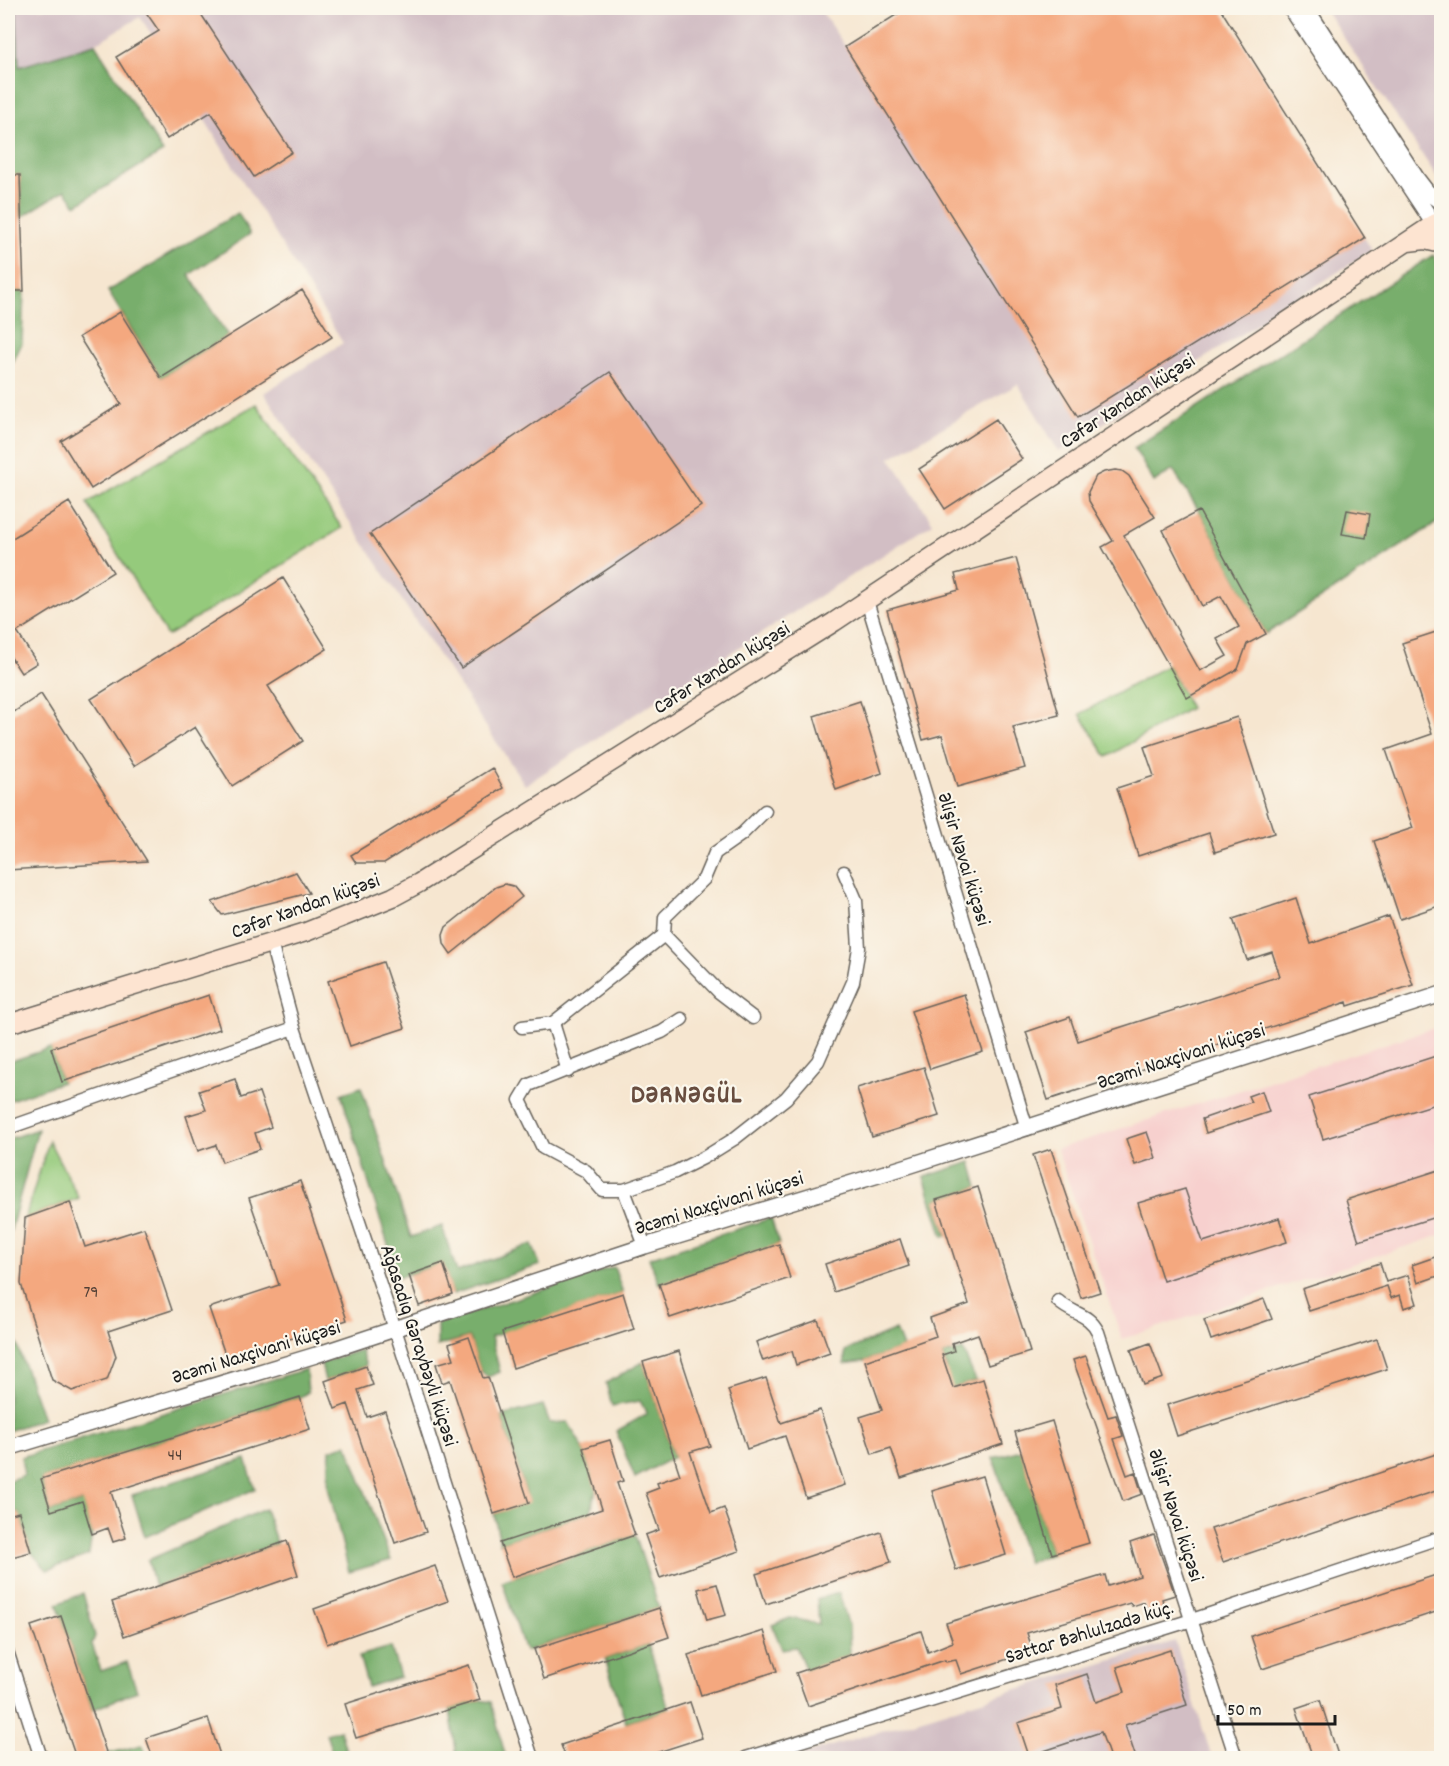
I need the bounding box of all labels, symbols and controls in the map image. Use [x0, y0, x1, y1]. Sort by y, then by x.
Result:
street label: Cəfər Xəndan küçəsi [1055, 347, 1202, 458]
street label: Cəfər Xəndan küçəsi [648, 615, 797, 724]
street label: Əlişir Nəvai küçəsi [928, 790, 997, 930]
street label: Cəfər Xəndan küçəsi [227, 867, 385, 949]
street label: Əcəmi Naxçivani küçəsi [1094, 1017, 1270, 1099]
district label: DƏRNƏGÜL [631, 1077, 743, 1116]
street label: Əcəmi Naxçivani küçəsi [632, 1165, 808, 1245]
street label: Ağasadıq Gəraybəyli küçəsi [370, 1241, 464, 1451]
house number: 79 [83, 1281, 99, 1306]
street label: Əcəmi Naxçivani küçəsi [169, 1314, 345, 1394]
house number: 44 [168, 1444, 182, 1469]
street label: Əlişir Nəvai küçəsi [1139, 1446, 1210, 1586]
street label: Səttar Bəhlulzadə küç. [1002, 1594, 1178, 1674]
scale bar [1218, 1688, 1335, 1726]
text: 50 m [1227, 1699, 1262, 1724]

